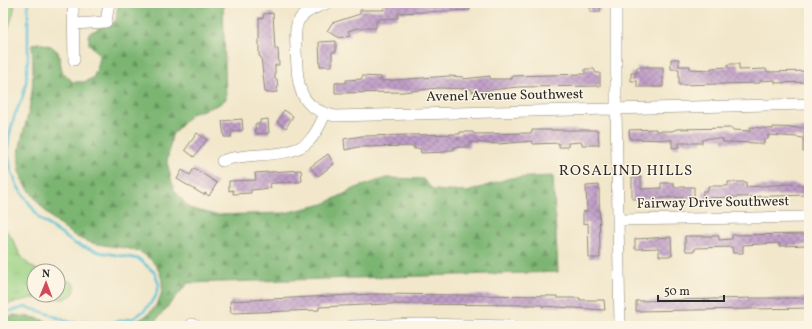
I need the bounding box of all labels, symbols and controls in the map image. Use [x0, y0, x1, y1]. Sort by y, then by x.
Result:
street label: Avenel Avenue Southwest [426, 85, 584, 107]
district label: ROSALIND HILLS [559, 161, 693, 182]
street label: Fairway Drive Southwest [637, 192, 790, 214]
north arrow [26, 263, 66, 303]
text: N [42, 267, 50, 282]
scale bar [658, 277, 724, 303]
text: 50 m [664, 284, 690, 300]

